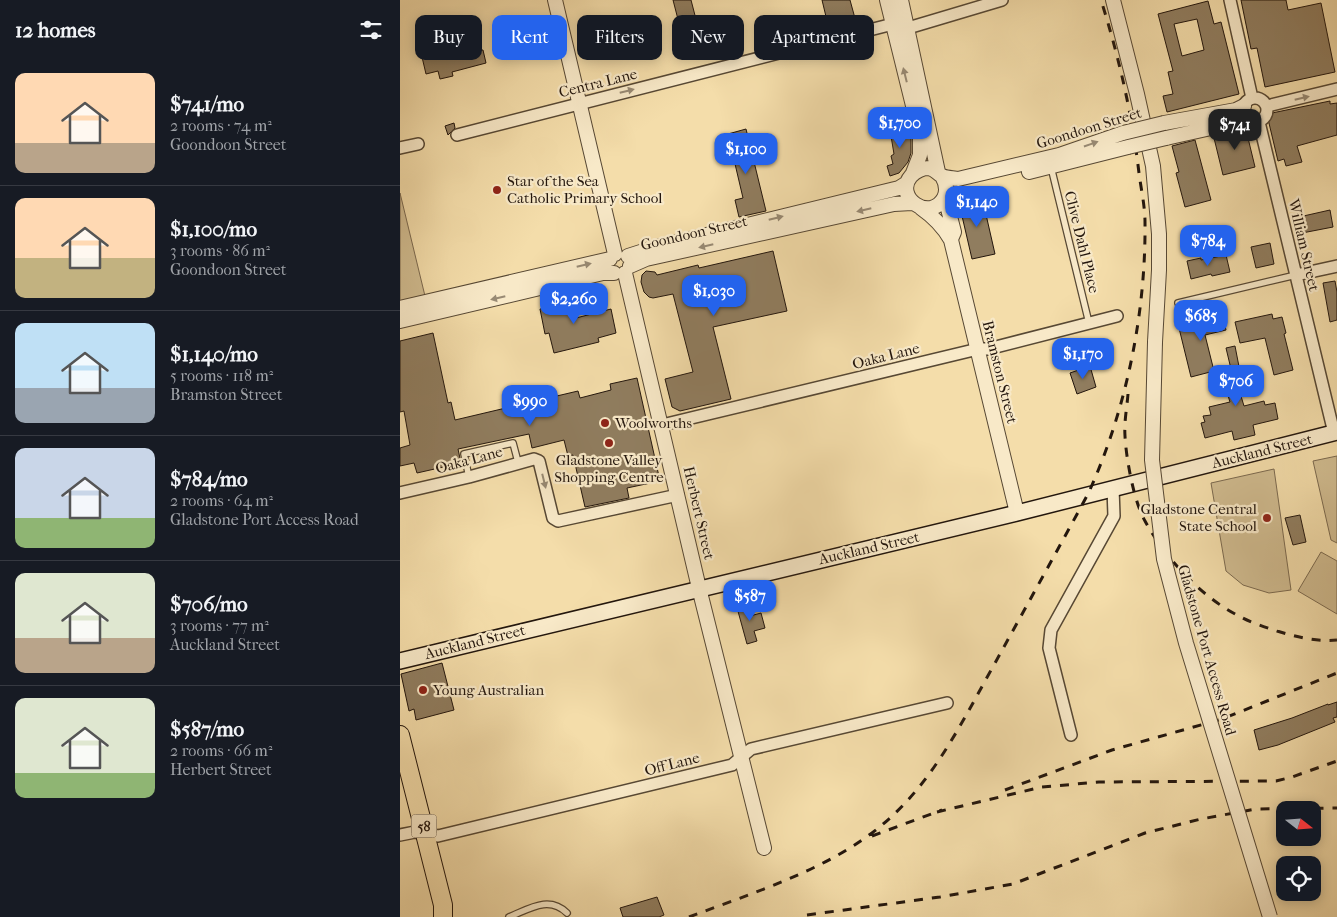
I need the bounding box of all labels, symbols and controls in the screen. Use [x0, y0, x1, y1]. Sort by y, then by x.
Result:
chip: Buy [415, 15, 482, 60]
chip: Rent [492, 15, 567, 60]
chip: Filters [577, 15, 662, 60]
chip: New [672, 15, 744, 60]
chip: Apartment [754, 15, 874, 60]
icon: filters [357, 16, 385, 44]
text: 12 homes [15, 18, 96, 42]
street label: Centra Lane [557, 64, 640, 101]
one-way arrow [901, 67, 909, 82]
one-way arrow [619, 87, 634, 95]
text: $741/mo [170, 92, 244, 116]
icon: home [55, 93, 115, 153]
one-way arrow [1294, 94, 1309, 102]
street label: Goondoon Street [1034, 103, 1144, 153]
pin: $1,700 [859, 106, 941, 149]
pin: $741 [1205, 108, 1265, 151]
text: $1,700 [879, 113, 921, 132]
text: $741 [1219, 115, 1251, 134]
text: 2 rooms · 74 m² [170, 116, 272, 135]
pin: $1,100 [705, 132, 787, 175]
text: Goondoon Street [170, 135, 286, 154]
text: $1,100 [725, 139, 767, 158]
one-way arrow [1084, 140, 1099, 148]
place label: Star of the Sea Catholic Primary School [507, 172, 662, 207]
marker: Star of the Sea Catholic Primary School [491, 184, 503, 196]
pin: $1,140 [936, 186, 1018, 228]
street label: Clive Dahl Place [1061, 189, 1104, 295]
text: $1,140 [956, 192, 998, 211]
street label: William Street [1284, 196, 1323, 293]
one-way arrow [856, 207, 872, 215]
street label: Goondoon Street [639, 212, 750, 254]
one-way arrow [769, 214, 784, 222]
text: $1,100/mo [170, 217, 257, 241]
icon: home [55, 218, 115, 278]
pin: $784 [1178, 224, 1238, 267]
text: $784 [1191, 231, 1225, 250]
text: 3 rooms · 86 m² [170, 241, 270, 260]
one-way arrow [698, 242, 713, 250]
text: Goondoon Street [170, 260, 286, 279]
one-way arrow [576, 261, 591, 269]
pin: $1,030 [673, 274, 755, 317]
text: $1,030 [693, 281, 735, 300]
pin: $2,260 [533, 282, 615, 325]
text: $2,260 [551, 289, 597, 308]
one-way arrow [490, 294, 505, 302]
pin: $685 [1171, 300, 1231, 342]
text: $685 [1185, 306, 1217, 325]
street label: Bramston Street [979, 319, 1022, 426]
pin: $1,170 [1042, 338, 1124, 380]
street label: Oaka Lane [850, 339, 922, 373]
text: $1,140/mo [170, 342, 258, 366]
icon: home [55, 343, 115, 403]
text: $1,170 [1063, 344, 1103, 363]
pin: $706 [1206, 364, 1266, 407]
text: 5 rooms · 118 m² [170, 366, 273, 385]
text: $706 [1219, 371, 1253, 390]
pin: $990 [500, 384, 560, 427]
text: Bramston Street [170, 385, 282, 404]
text: $990 [513, 391, 547, 410]
place label: Woolworths [614, 414, 692, 432]
marker: Woolworths [599, 417, 611, 429]
street label: Auckland Street [1209, 430, 1315, 472]
marker: Gladstone Valley Shopping Centre [603, 437, 615, 449]
street label: Oaka Lane [433, 442, 505, 478]
place label: Gladstone Valley Shopping Centre [554, 451, 664, 486]
street label: Herbert Street [680, 465, 719, 562]
text: $784/mo [170, 467, 248, 491]
icon: home [55, 468, 115, 528]
one-way arrow [540, 473, 548, 488]
text: 2 rooms · 64 m² [170, 491, 273, 510]
place label: Gladstone Central State School [1141, 500, 1257, 535]
text: Gladstone Port Access Road [170, 510, 359, 529]
marker: Gladstone Central State School [1261, 512, 1273, 524]
street label: Auckland Street [816, 528, 922, 569]
street label: Gladstone Port Access Road [1174, 563, 1240, 738]
pin: $587 [720, 580, 780, 622]
text: $587 [734, 586, 766, 605]
text: $706/mo [170, 592, 248, 616]
icon: home [55, 593, 115, 653]
text: 3 rooms · 77 m² [170, 616, 269, 635]
street label: Auckland Street [422, 621, 528, 663]
text: Auckland Street [170, 635, 280, 654]
place label: Young Australian [432, 681, 545, 699]
marker: Young Australian [417, 684, 429, 696]
text: $587/mo [170, 717, 244, 741]
icon: home [55, 718, 115, 778]
text: 2 rooms · 66 m² [170, 741, 272, 760]
street label: Off Lane [643, 748, 702, 780]
text: Herbert Street [170, 760, 272, 779]
north arrow [1276, 801, 1321, 846]
map controls [1276, 801, 1321, 901]
road number: 58 [412, 814, 436, 838]
button: locate [1276, 856, 1321, 901]

